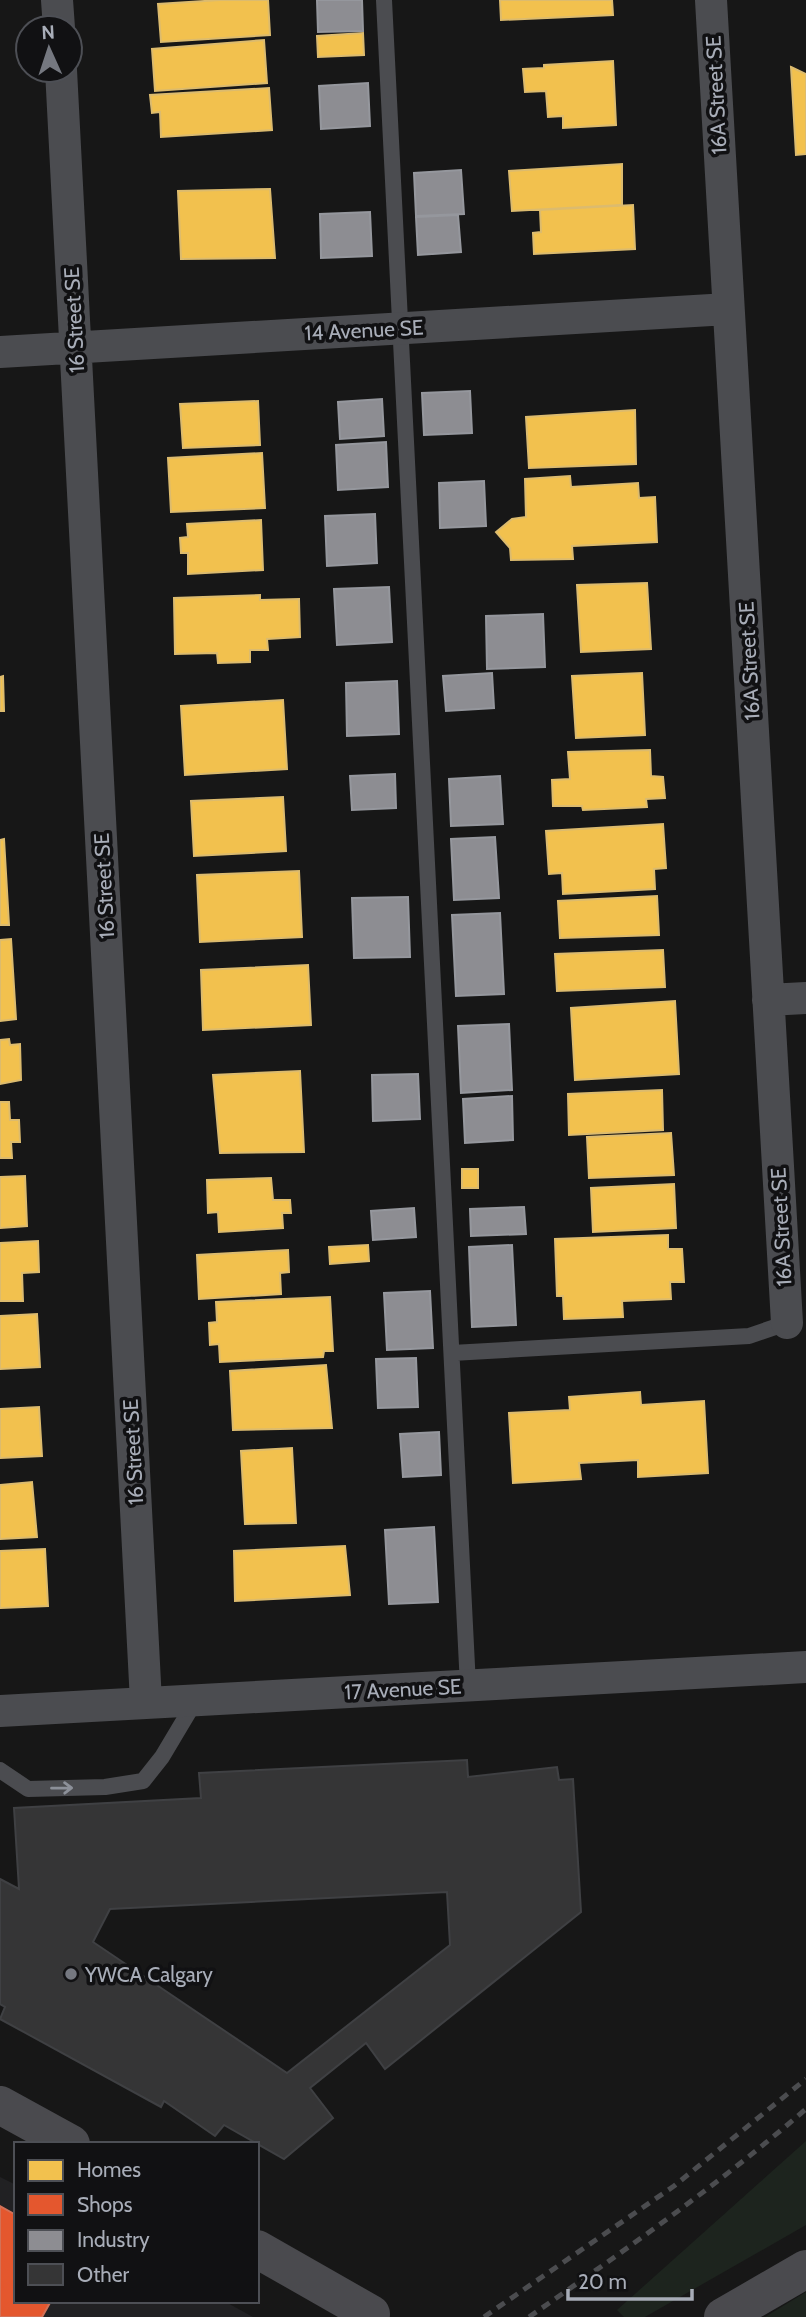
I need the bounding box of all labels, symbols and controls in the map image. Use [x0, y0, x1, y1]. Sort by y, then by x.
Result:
north arrow [14, 14, 84, 84]
text: N [41, 21, 55, 44]
street label: 16A Street SE [700, 35, 732, 155]
street label: 16 Street SE [59, 266, 89, 374]
street label: 14 Avenue SE [304, 314, 424, 346]
street label: 16A Street SE [733, 601, 765, 721]
street label: 16 Street SE [89, 832, 119, 940]
street label: 16A Street SE [765, 1167, 797, 1287]
street label: 16 Street SE [118, 1398, 148, 1506]
street label: 17 Avenue SE [344, 1673, 462, 1705]
one-way arrow [51, 1781, 74, 1795]
place label: YWCA Calgary [84, 1962, 213, 1987]
marker: YWCA Calgary [63, 1966, 79, 1982]
legend [14, 2142, 259, 2303]
text: Homes [77, 2157, 141, 2182]
text: Shops [77, 2192, 133, 2217]
text: Industry [77, 2227, 150, 2252]
scale bar [568, 2258, 692, 2302]
text: Other [77, 2262, 129, 2287]
text: 20 m [578, 2269, 627, 2294]

